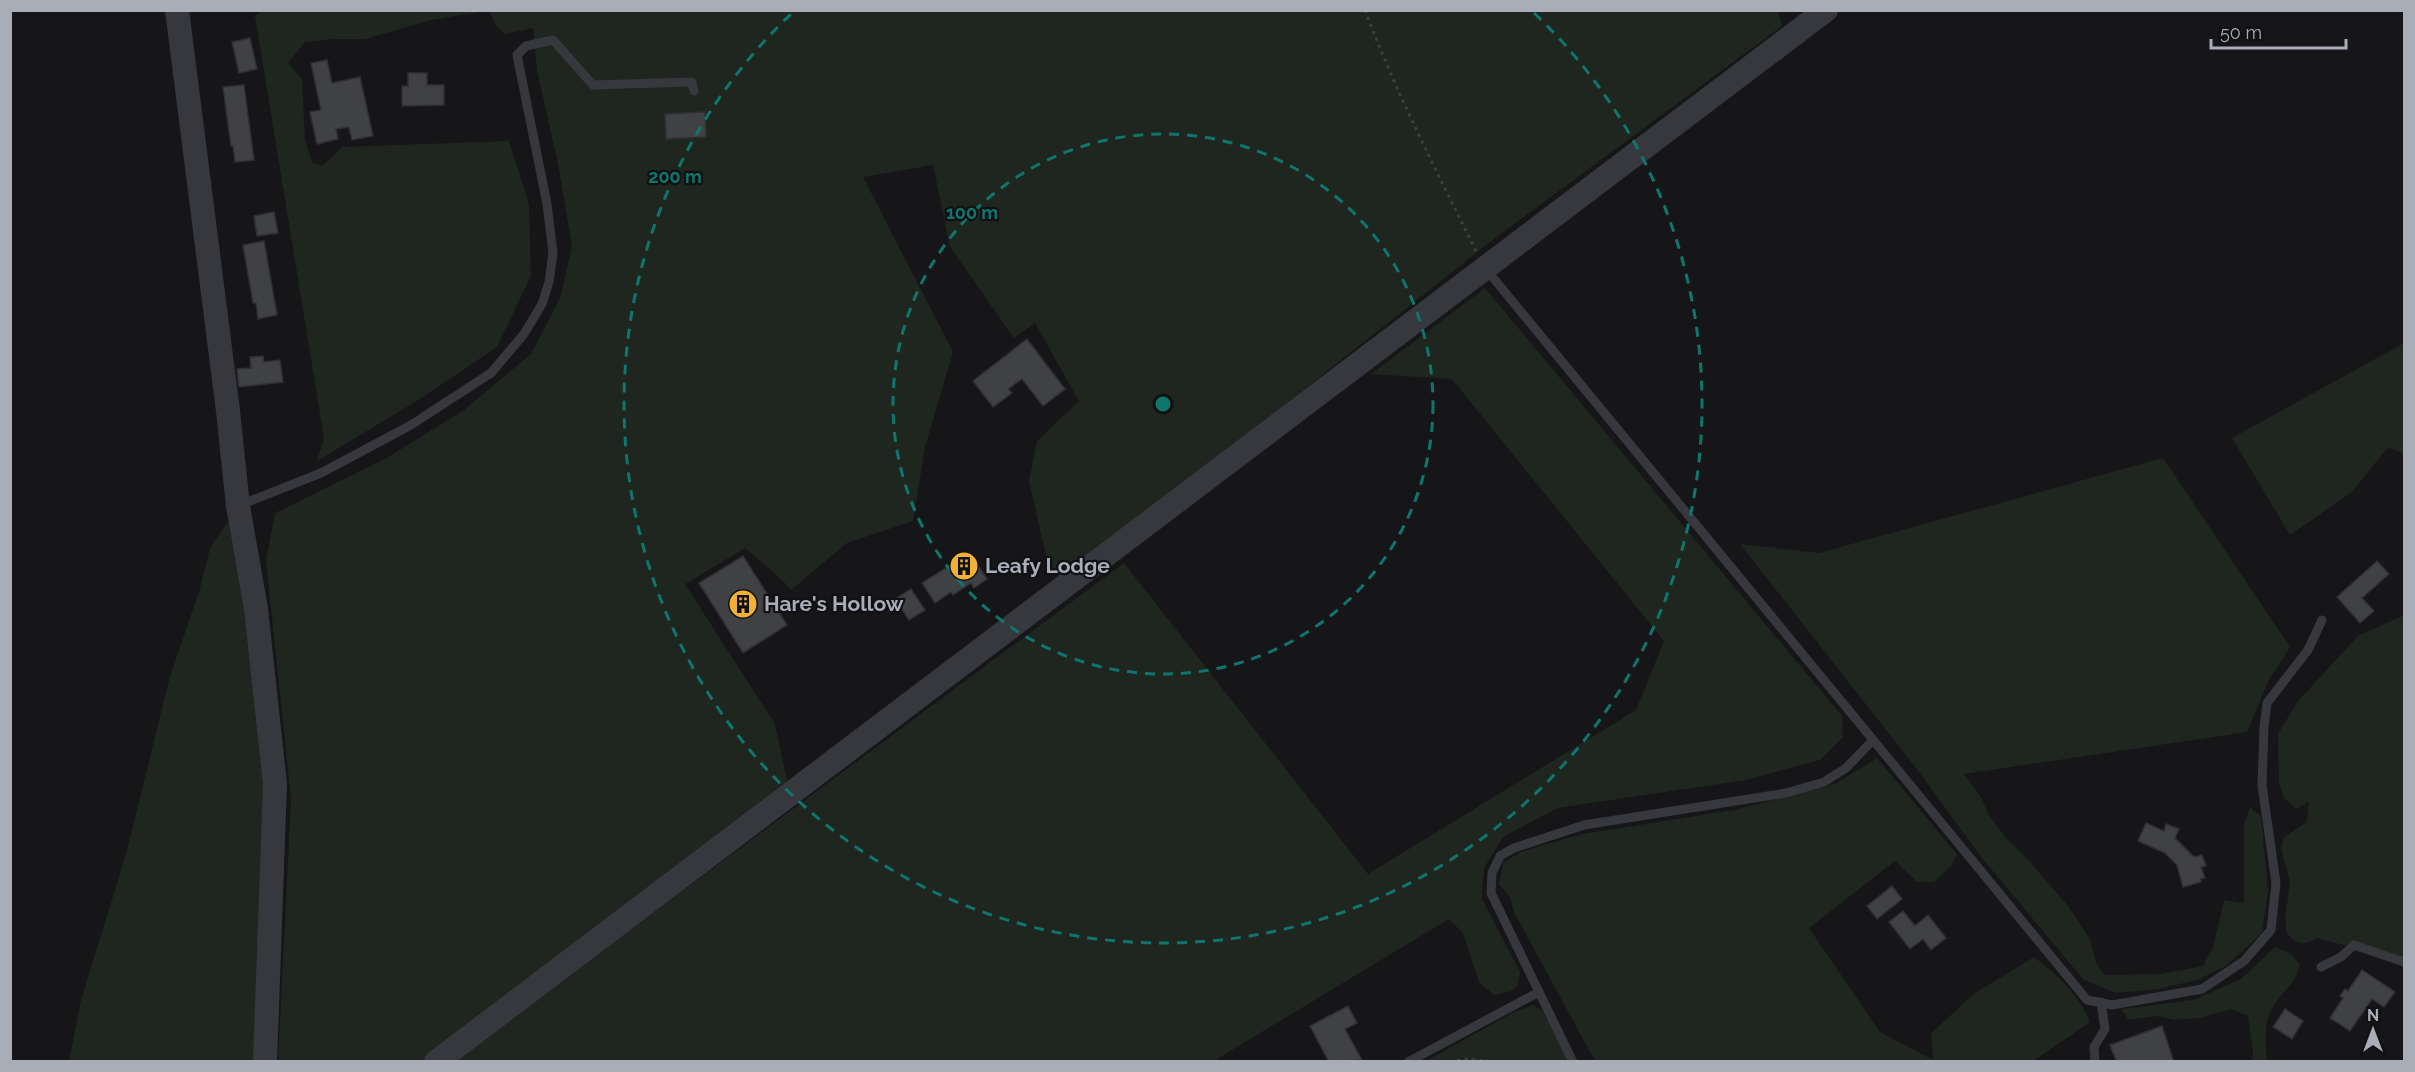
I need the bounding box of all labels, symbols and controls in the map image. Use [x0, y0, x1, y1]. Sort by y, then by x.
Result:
scale bar [2211, 12, 2346, 50]
text: 50 m [2220, 22, 2262, 43]
text: 200 m [648, 166, 702, 187]
text: 100 m [946, 202, 998, 223]
centre of rings [1153, 394, 1173, 414]
building icon: Leafy Lodge [948, 550, 980, 582]
place label: Leafy Lodge [985, 553, 1110, 578]
building icon: Hare's Hollow [727, 588, 759, 620]
place label: Hare's Hollow [764, 591, 904, 616]
north arrow [2343, 1000, 2403, 1060]
text: N [2367, 1006, 2379, 1025]

